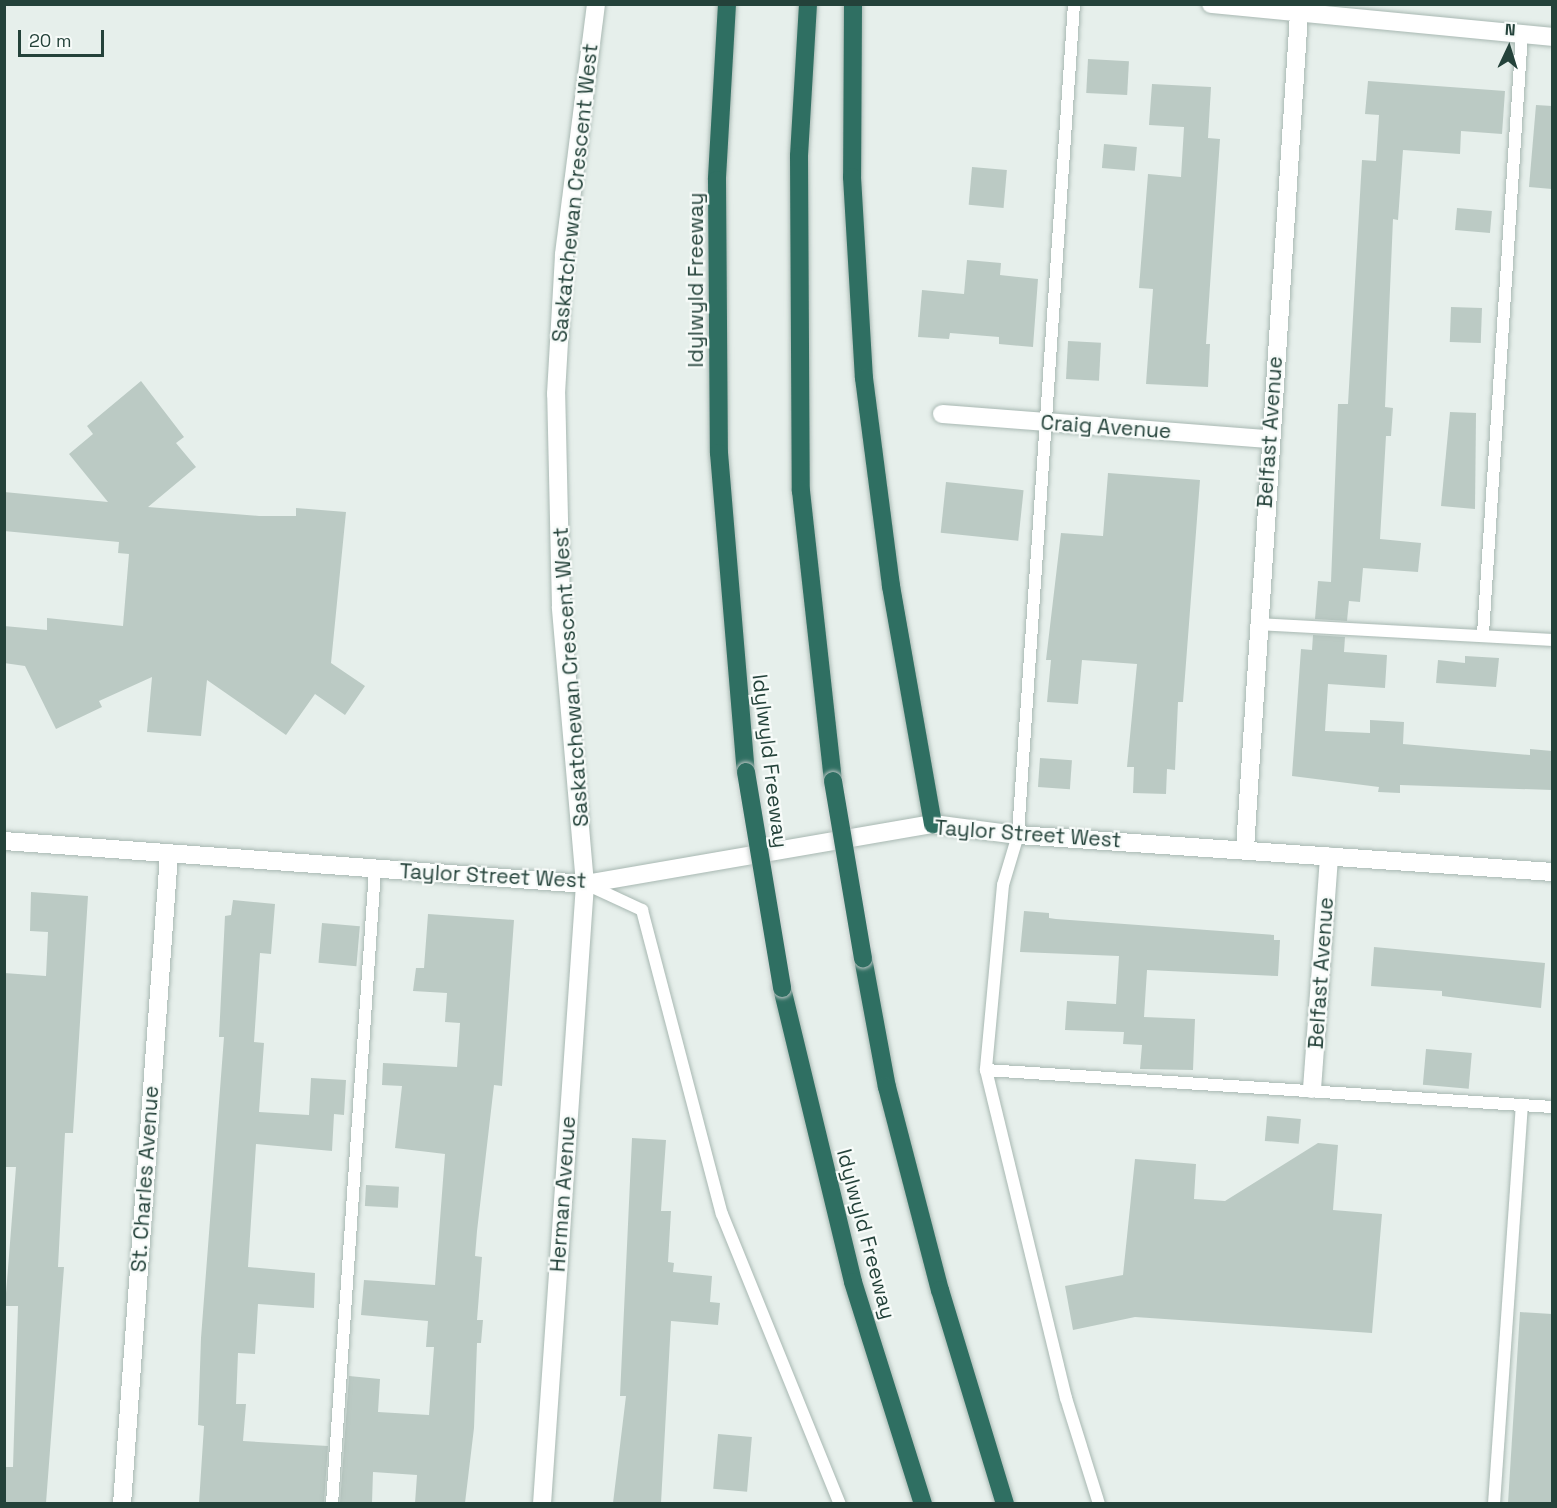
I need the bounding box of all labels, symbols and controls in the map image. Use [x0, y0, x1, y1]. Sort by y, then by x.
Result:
scale bar [21, 18, 106, 56]
north arrow [1479, 18, 1539, 78]
text: N [1504, 19, 1516, 40]
text: 20 m [29, 29, 72, 52]
street label: Saskatchewan Crescent West [547, 42, 603, 344]
street label: Idylwyld Freeway [683, 192, 709, 368]
street label: Belfast Avenue [1252, 355, 1288, 509]
street label: Craig Avenue [1040, 410, 1172, 444]
street label: Saskatchewan Crescent West [548, 526, 594, 828]
street label: Idylwyld Freeway [747, 673, 793, 849]
street label: Taylor Street West [934, 815, 1122, 853]
street label: Taylor Street West [399, 859, 587, 893]
street label: Belfast Avenue [1303, 896, 1339, 1050]
street label: St. Charles Avenue [126, 1084, 164, 1274]
street label: Herman Avenue [545, 1115, 581, 1273]
street label: Idylwyld Freeway [831, 1146, 901, 1322]

